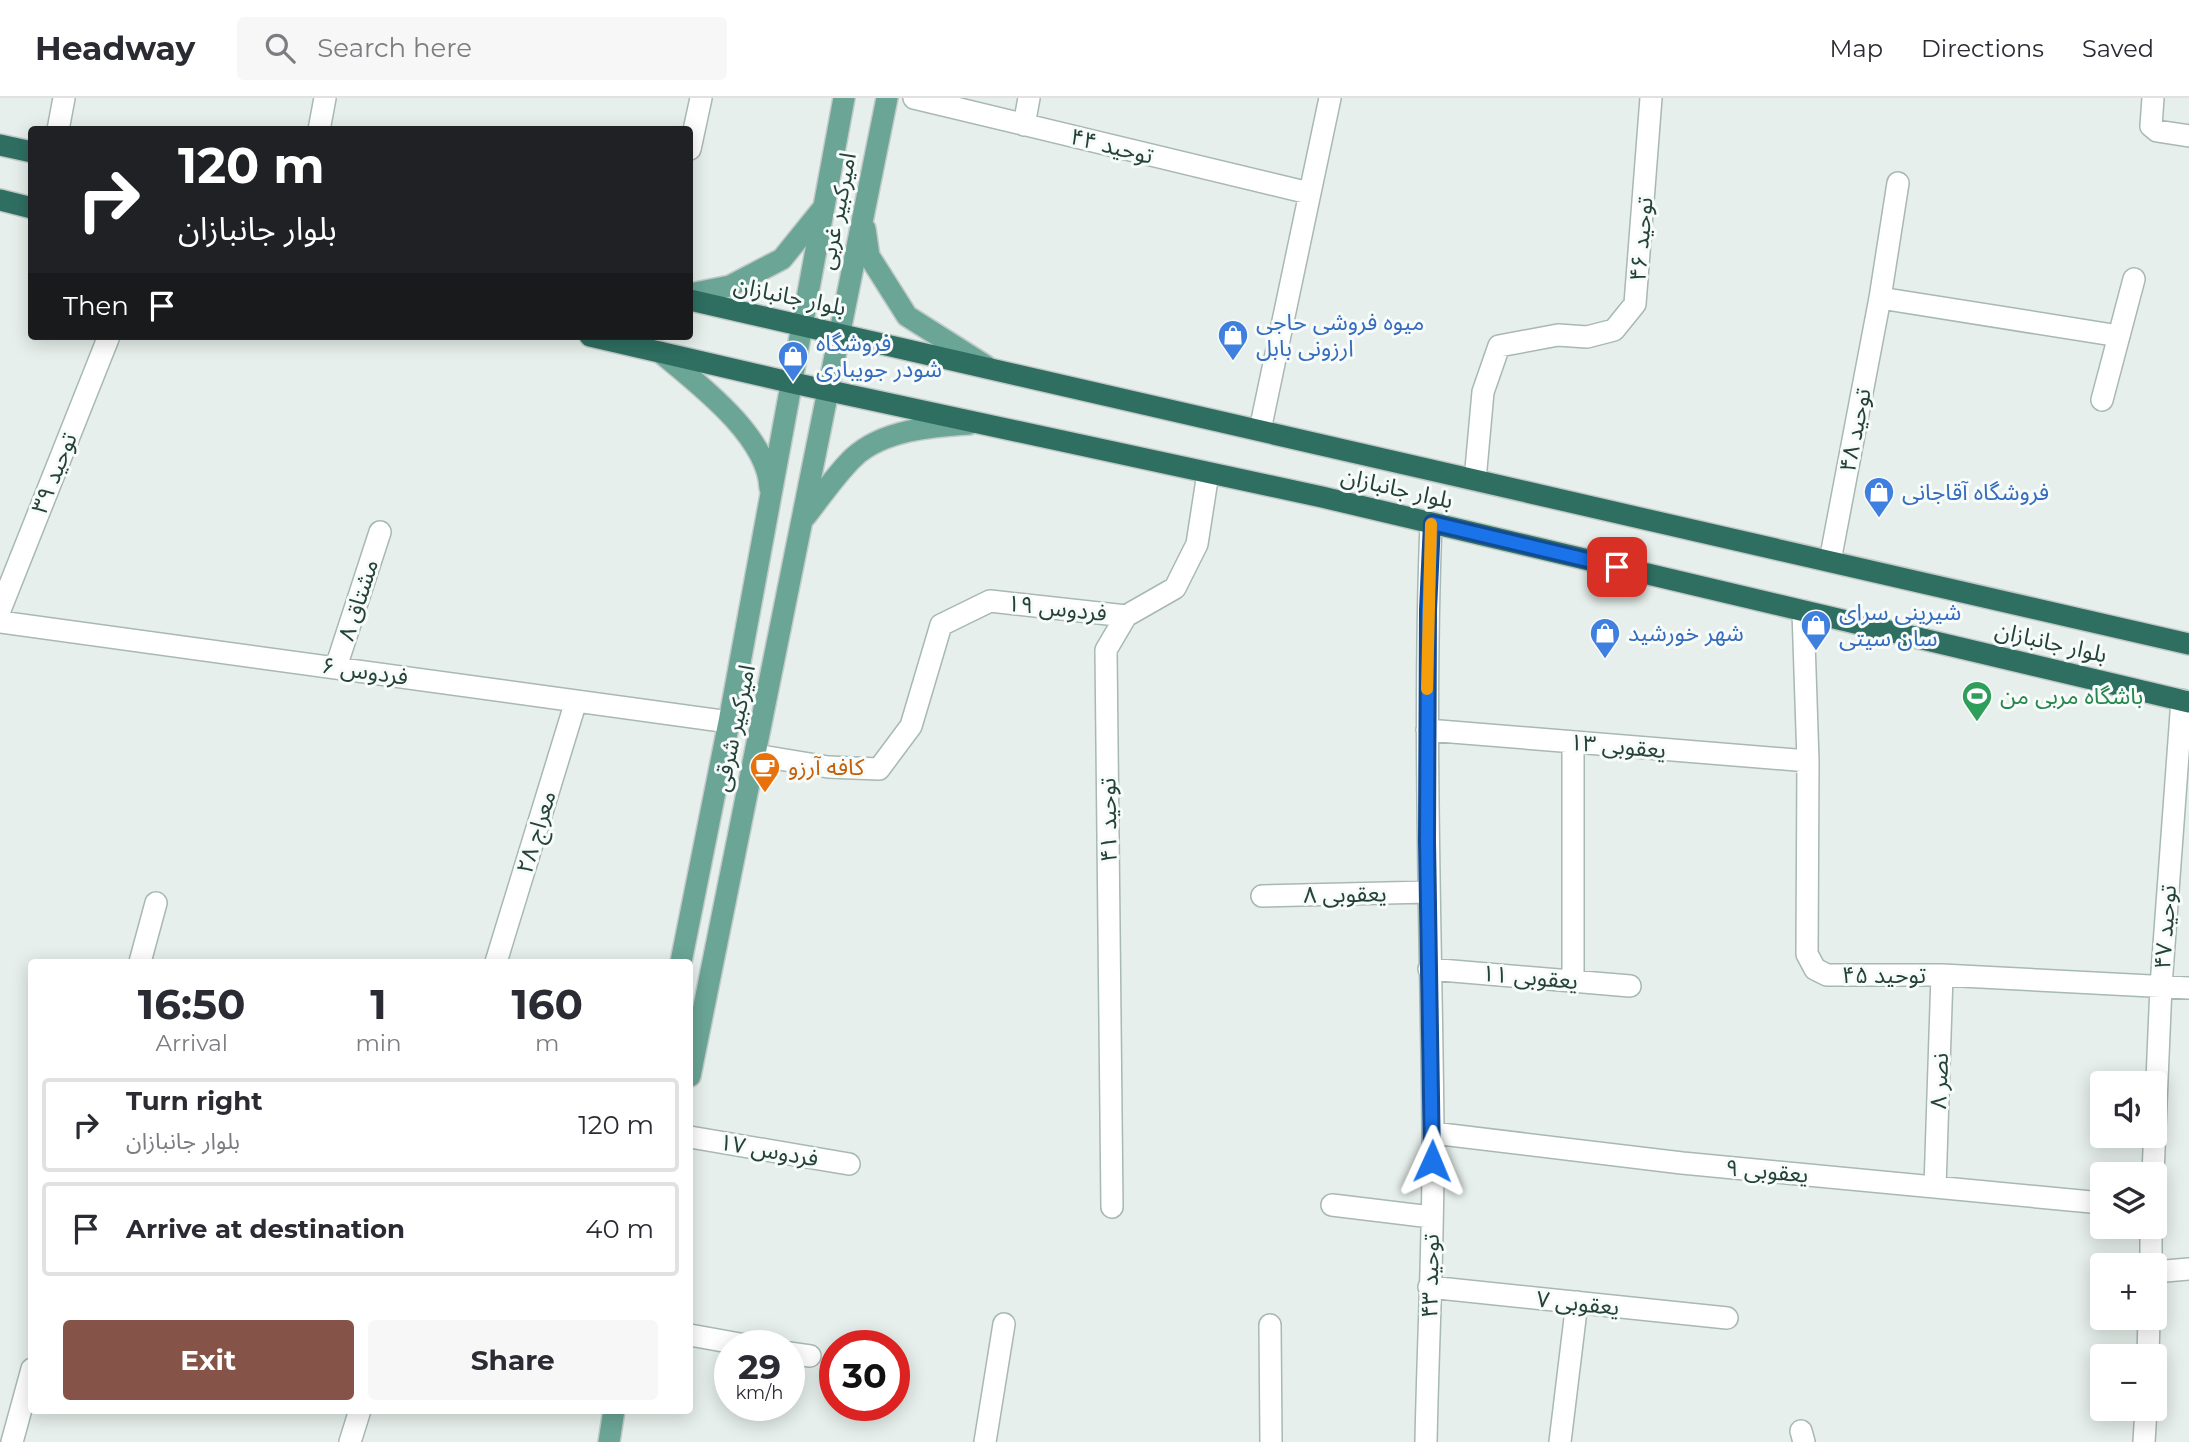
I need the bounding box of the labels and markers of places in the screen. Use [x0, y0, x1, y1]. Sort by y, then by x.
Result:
place label: میوه فروشی حاجی ارزونی بابل [1256, 308, 1424, 362]
shop icon: میوه فروشی حاجی ارزونی بابل [1216, 318, 1250, 362]
place label: فروشگاه شودر جویباری [816, 329, 942, 383]
shop icon: فروشگاه شودر جویباری [776, 339, 810, 383]
shop icon: فروشگاه آقاجانی [1862, 475, 1896, 519]
place label: فروشگاه آقاجانی [1902, 478, 2049, 506]
pin [1587, 537, 1647, 597]
place label: شیرینی سرای سان سیتی [1839, 598, 1961, 652]
shop icon: شیرینی سرای سان سیتی [1799, 608, 1833, 652]
shop icon: شهر خورشید [1588, 616, 1622, 660]
place label: شهر خورشید [1628, 619, 1744, 647]
sports icon: باشگاه مربی من [1960, 679, 1994, 723]
place label: باشگاه مربی من [2000, 682, 2143, 710]
cafe icon: کافه آرزو [748, 750, 782, 794]
place label: کافه آرزو [788, 753, 865, 781]

